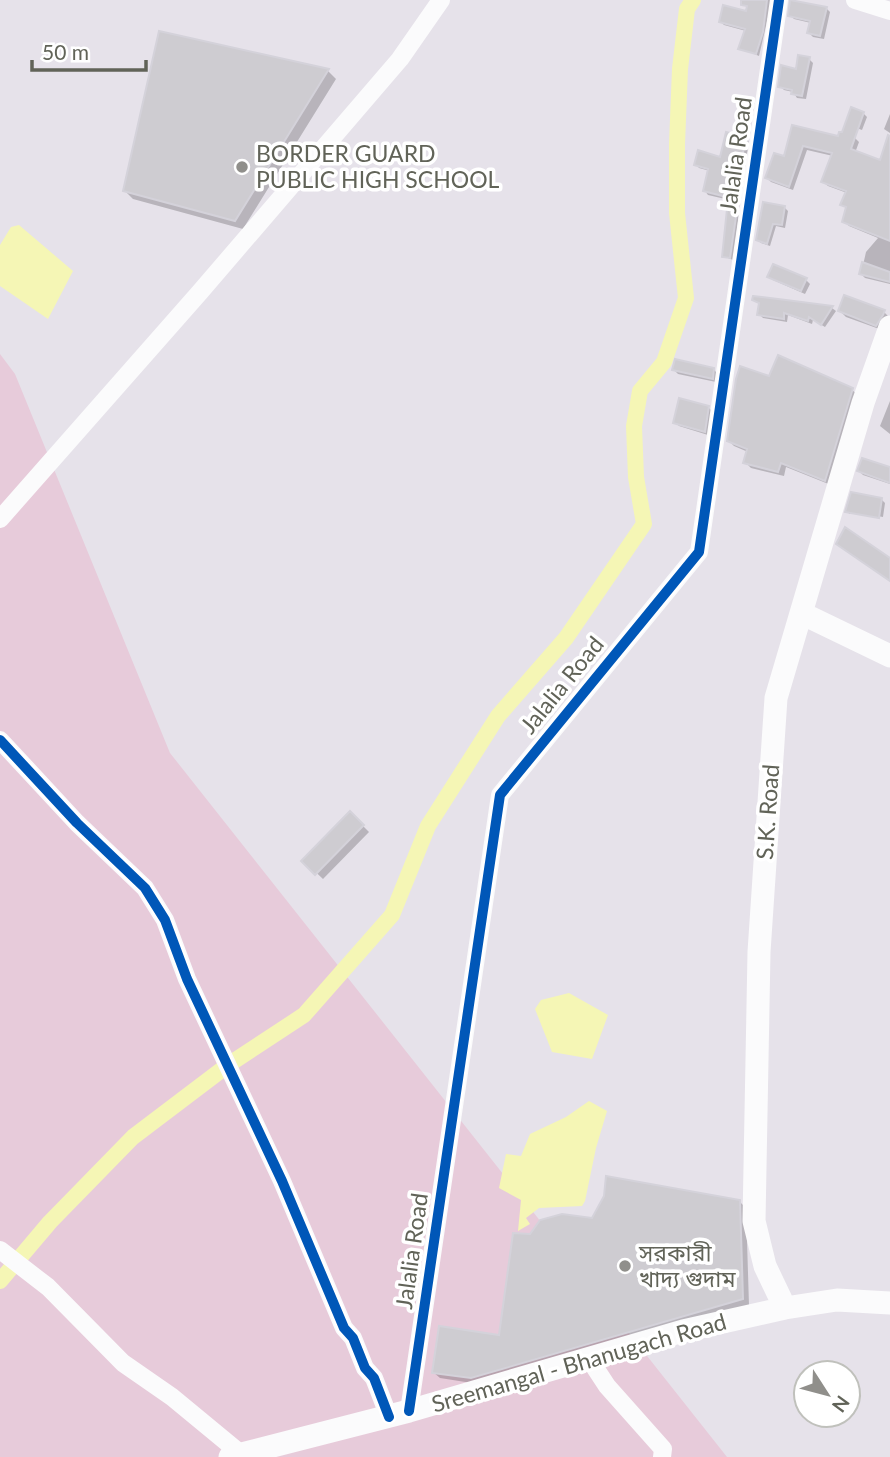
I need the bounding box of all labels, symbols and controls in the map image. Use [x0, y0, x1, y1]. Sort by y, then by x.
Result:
scale bar [32, 28, 145, 72]
text: 50 m [42, 39, 89, 64]
street label: Jalalia Road [713, 95, 757, 215]
place label: BORDER GUARD PUBLIC HIGH SCHOOL [256, 139, 500, 193]
marker: BORDER GUARD PUBLIC HIGH SCHOOL [234, 159, 250, 175]
street label: Jalalia Road [514, 630, 609, 739]
street label: S.K. Road [750, 763, 784, 861]
street label: Jalalia Road [389, 1191, 433, 1311]
place label: সরকারী খাদ্য গুদাম [638, 1238, 736, 1292]
marker: সরকারী খাদ্য গুদাম [617, 1258, 633, 1274]
street label: Sreemangal - Bhanugach Road [428, 1306, 729, 1418]
north arrow [792, 1359, 862, 1429]
text: N [828, 1392, 855, 1417]

